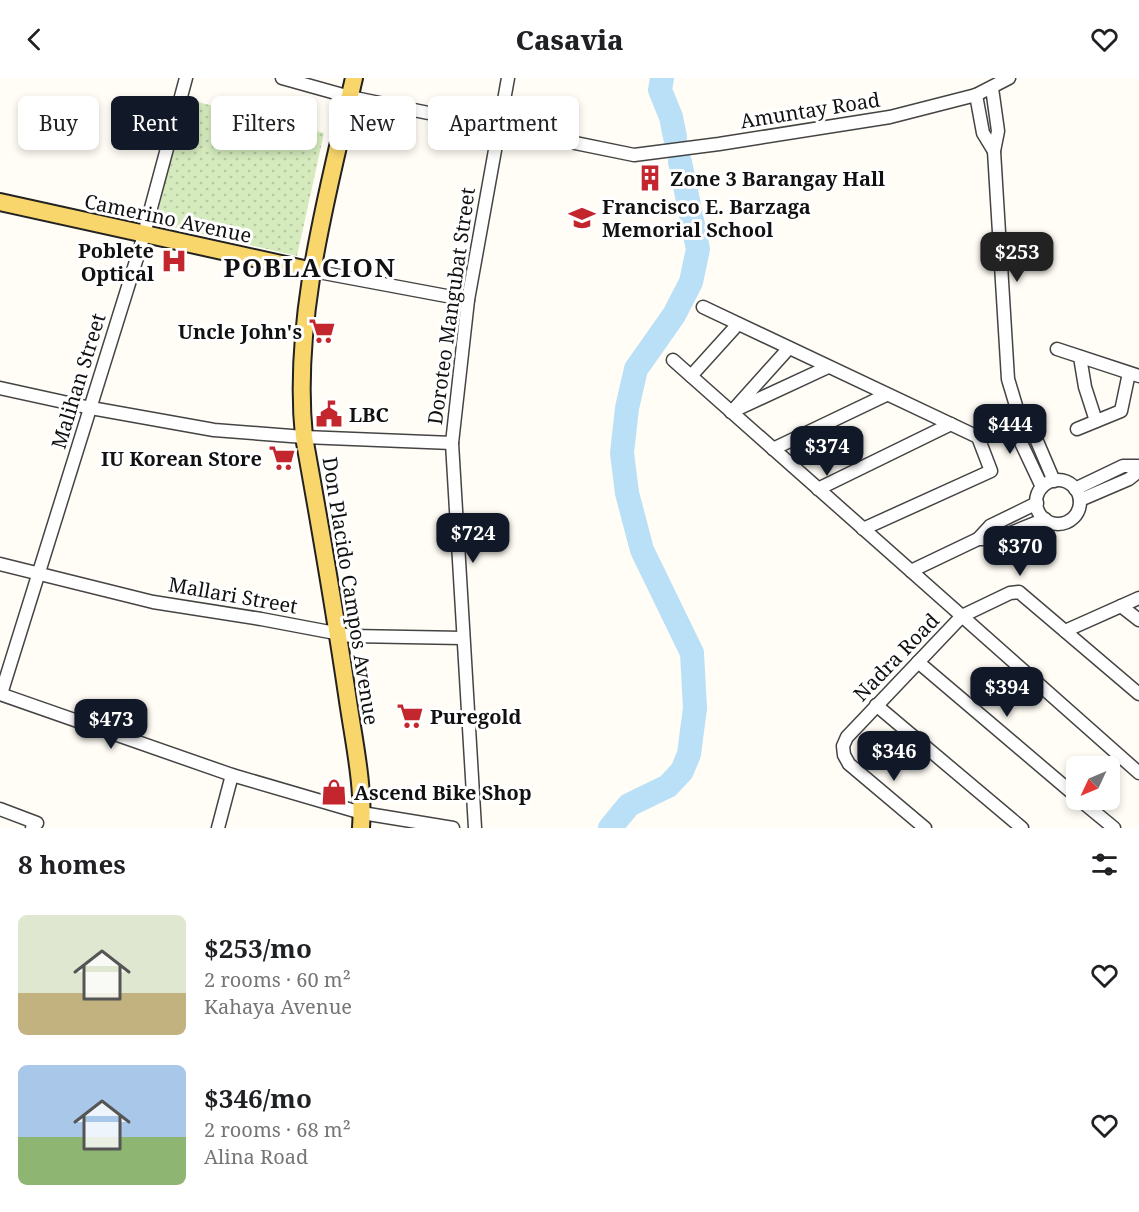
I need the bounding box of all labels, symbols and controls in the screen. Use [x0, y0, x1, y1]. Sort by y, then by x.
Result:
text: Casavia [515, 21, 624, 58]
icon: back [18, 23, 51, 56]
icon: heart [1088, 23, 1121, 56]
street label: Amuntay Road [738, 86, 882, 134]
chip: Buy [18, 96, 99, 150]
chip: Rent [111, 96, 199, 150]
chip: Filters [211, 96, 317, 150]
chip: New [329, 96, 416, 150]
chip: Apartment [428, 96, 579, 150]
building icon: Zone 3 Barangay Hall [635, 163, 665, 193]
place label: Zone 3 Barangay Hall [670, 165, 885, 192]
street label: Doroteo Mangubat Street [421, 186, 481, 426]
street label: Camerino Avenue [82, 187, 254, 249]
place label: Francisco E. Barzaga Memorial School [602, 193, 811, 243]
school or university icon: Francisco E. Barzaga Memorial School [567, 203, 597, 233]
pin: $253 [981, 232, 1053, 283]
place label: Poblete Optical [78, 237, 154, 287]
text: $253 [994, 238, 1040, 265]
hospital icon: Poblete Optical [159, 246, 189, 276]
district label: POBLACION [224, 249, 396, 285]
street label: Malihan Street [45, 310, 111, 452]
supermarket icon: Uncle John's [307, 316, 337, 346]
place label: Uncle John's [178, 318, 302, 345]
public building icon: LBC [314, 399, 344, 429]
place label: LBC [349, 401, 389, 428]
pin: $444 [974, 404, 1046, 455]
text: $444 [987, 410, 1033, 437]
pin: $374 [791, 426, 863, 477]
text: $374 [804, 432, 850, 459]
supermarket icon: IU Korean Store [267, 443, 297, 473]
place label: IU Korean Store [101, 445, 262, 472]
street label: Don Placido Campos Avenue [316, 455, 386, 727]
pin: $724 [437, 513, 509, 564]
text: $724 [450, 519, 496, 546]
pin: $370 [984, 526, 1056, 577]
text: $370 [997, 532, 1043, 559]
street label: Mallari Street [166, 570, 300, 620]
street label: Nadra Road [847, 607, 945, 707]
pin: $394 [971, 667, 1043, 718]
text: $394 [984, 673, 1030, 700]
pin: $473 [75, 699, 147, 750]
supermarket icon: Puregold [395, 701, 425, 731]
place label: Puregold [430, 703, 522, 730]
text: $473 [88, 705, 134, 732]
pin: $346 [858, 731, 930, 782]
text: $346 [871, 737, 917, 764]
north arrow [1066, 756, 1120, 810]
map controls [1066, 756, 1120, 810]
shop icon: Ascend Bike Shop [319, 777, 349, 807]
place label: Ascend Bike Shop [354, 779, 532, 806]
text: 8 homes [18, 846, 126, 882]
icon: filters [1088, 848, 1121, 881]
text: $253/mo [204, 930, 312, 966]
icon: home [66, 939, 138, 1011]
icon: heart [1088, 959, 1121, 992]
text: 2 rooms · 60 m² [204, 966, 351, 993]
text: Kahaya Avenue [204, 993, 352, 1020]
text: $346/mo [204, 1080, 312, 1116]
icon: home [66, 1089, 138, 1161]
icon: heart [1088, 1109, 1121, 1142]
text: 2 rooms · 68 m² [204, 1116, 351, 1143]
text: Alina Road [204, 1143, 308, 1170]

